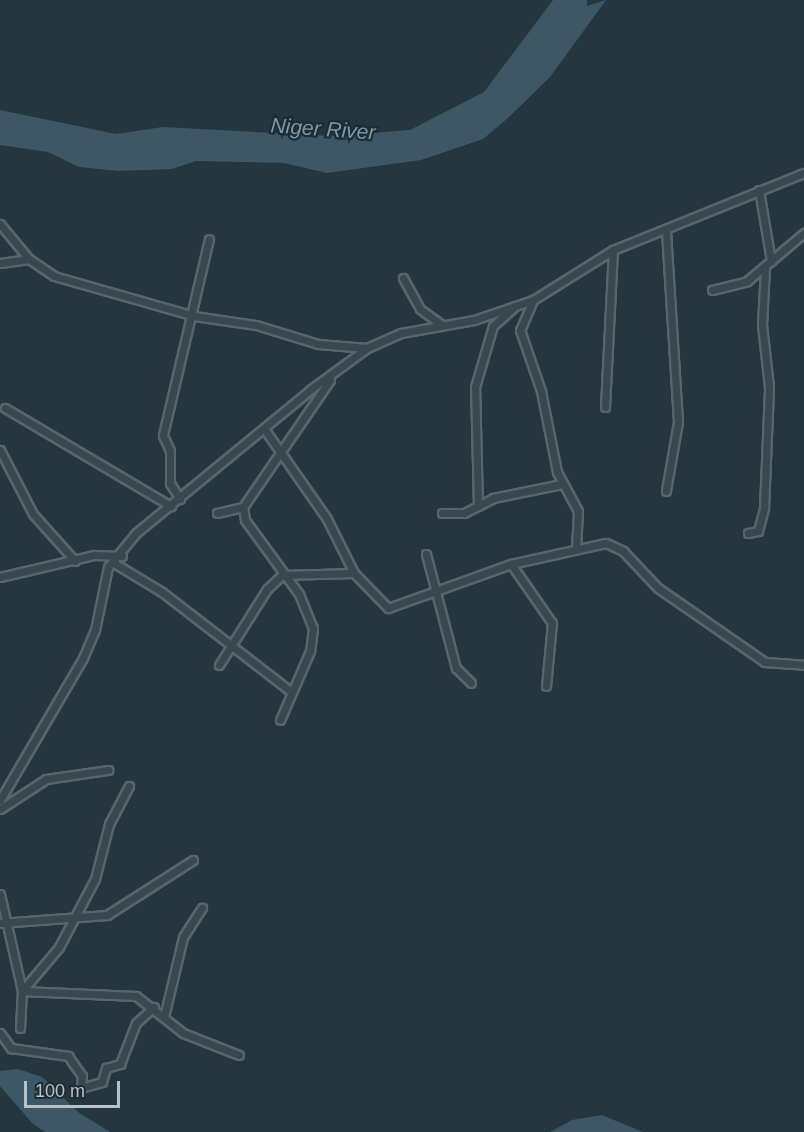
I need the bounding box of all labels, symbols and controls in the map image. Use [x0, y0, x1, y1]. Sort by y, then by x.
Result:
water label: Niger River [270, 113, 376, 145]
scale bar [27, 1069, 123, 1107]
text: 100 m [35, 1081, 85, 1101]

